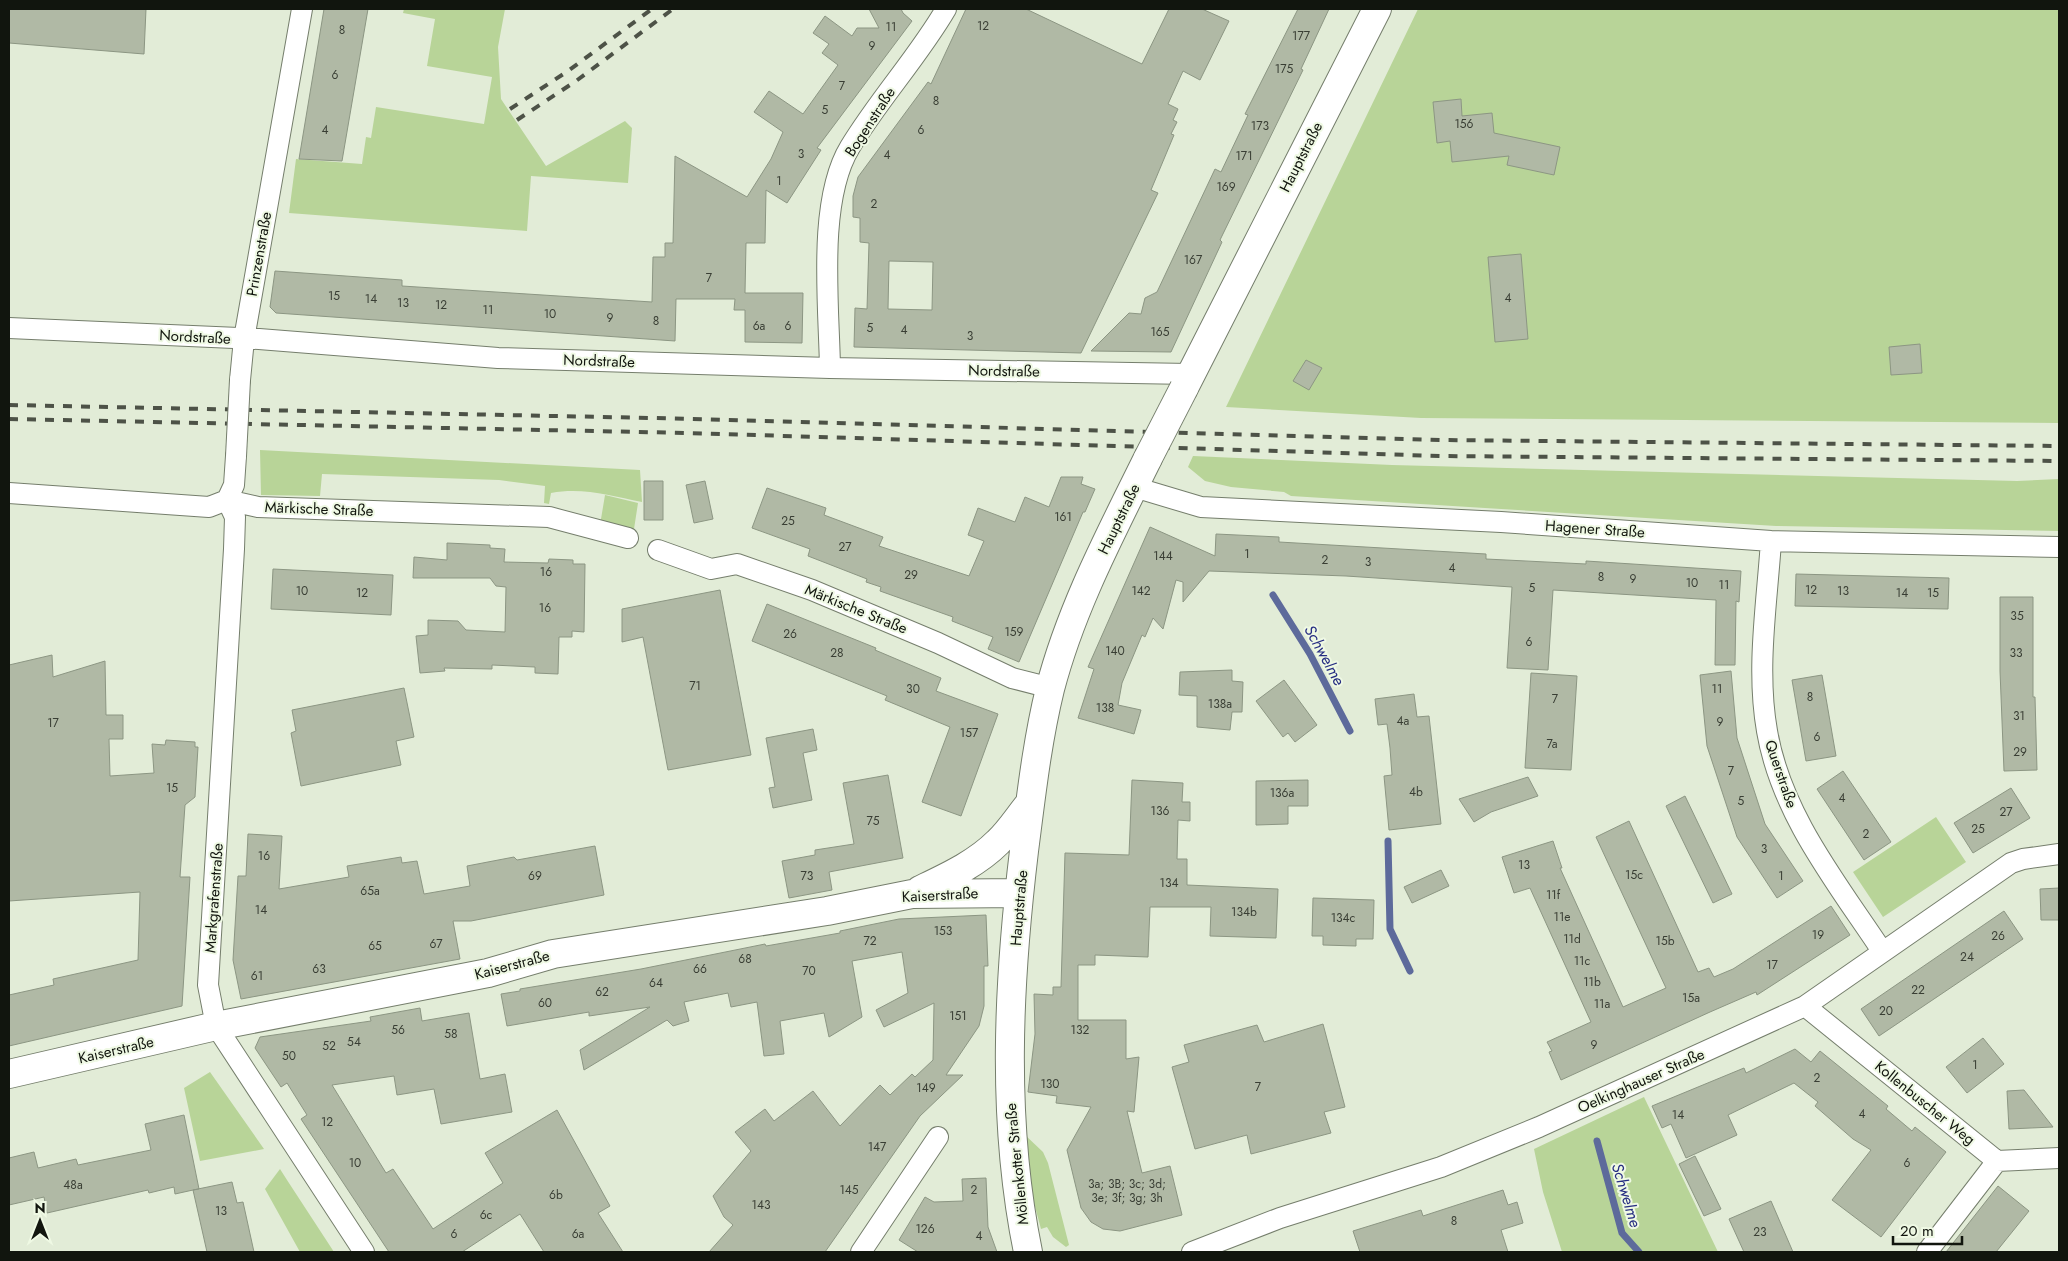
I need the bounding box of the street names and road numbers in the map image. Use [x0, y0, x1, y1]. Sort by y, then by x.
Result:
street label: Bogenstraße [839, 83, 901, 161]
street label: Hauptstraße [1274, 118, 1328, 196]
street label: Prinzenstraße [241, 210, 277, 298]
street label: Nordstraße [159, 324, 232, 350]
street label: Nordstraße [563, 349, 635, 373]
street label: Nordstraße [968, 359, 1040, 383]
street label: Hauptstraße [1092, 480, 1146, 558]
street label: Märkische Straße [264, 496, 374, 522]
street label: Hagener Straße [1544, 515, 1646, 543]
street label: Märkische Straße [801, 578, 911, 640]
street label: Querstraße [1759, 737, 1803, 811]
street label: Markgrafenstraße [199, 842, 229, 954]
street label: Hauptstraße [1005, 869, 1033, 947]
street label: Kaiserstraße [901, 882, 979, 908]
street label: Kaiserstraße [472, 944, 552, 986]
street label: Kaiserstraße [76, 1031, 156, 1069]
street label: Oelkinghauser Straße [1574, 1043, 1708, 1119]
street label: Kollenbuscher Weg [1870, 1056, 1980, 1150]
street label: Möllenkotter Straße [1000, 1102, 1034, 1226]

